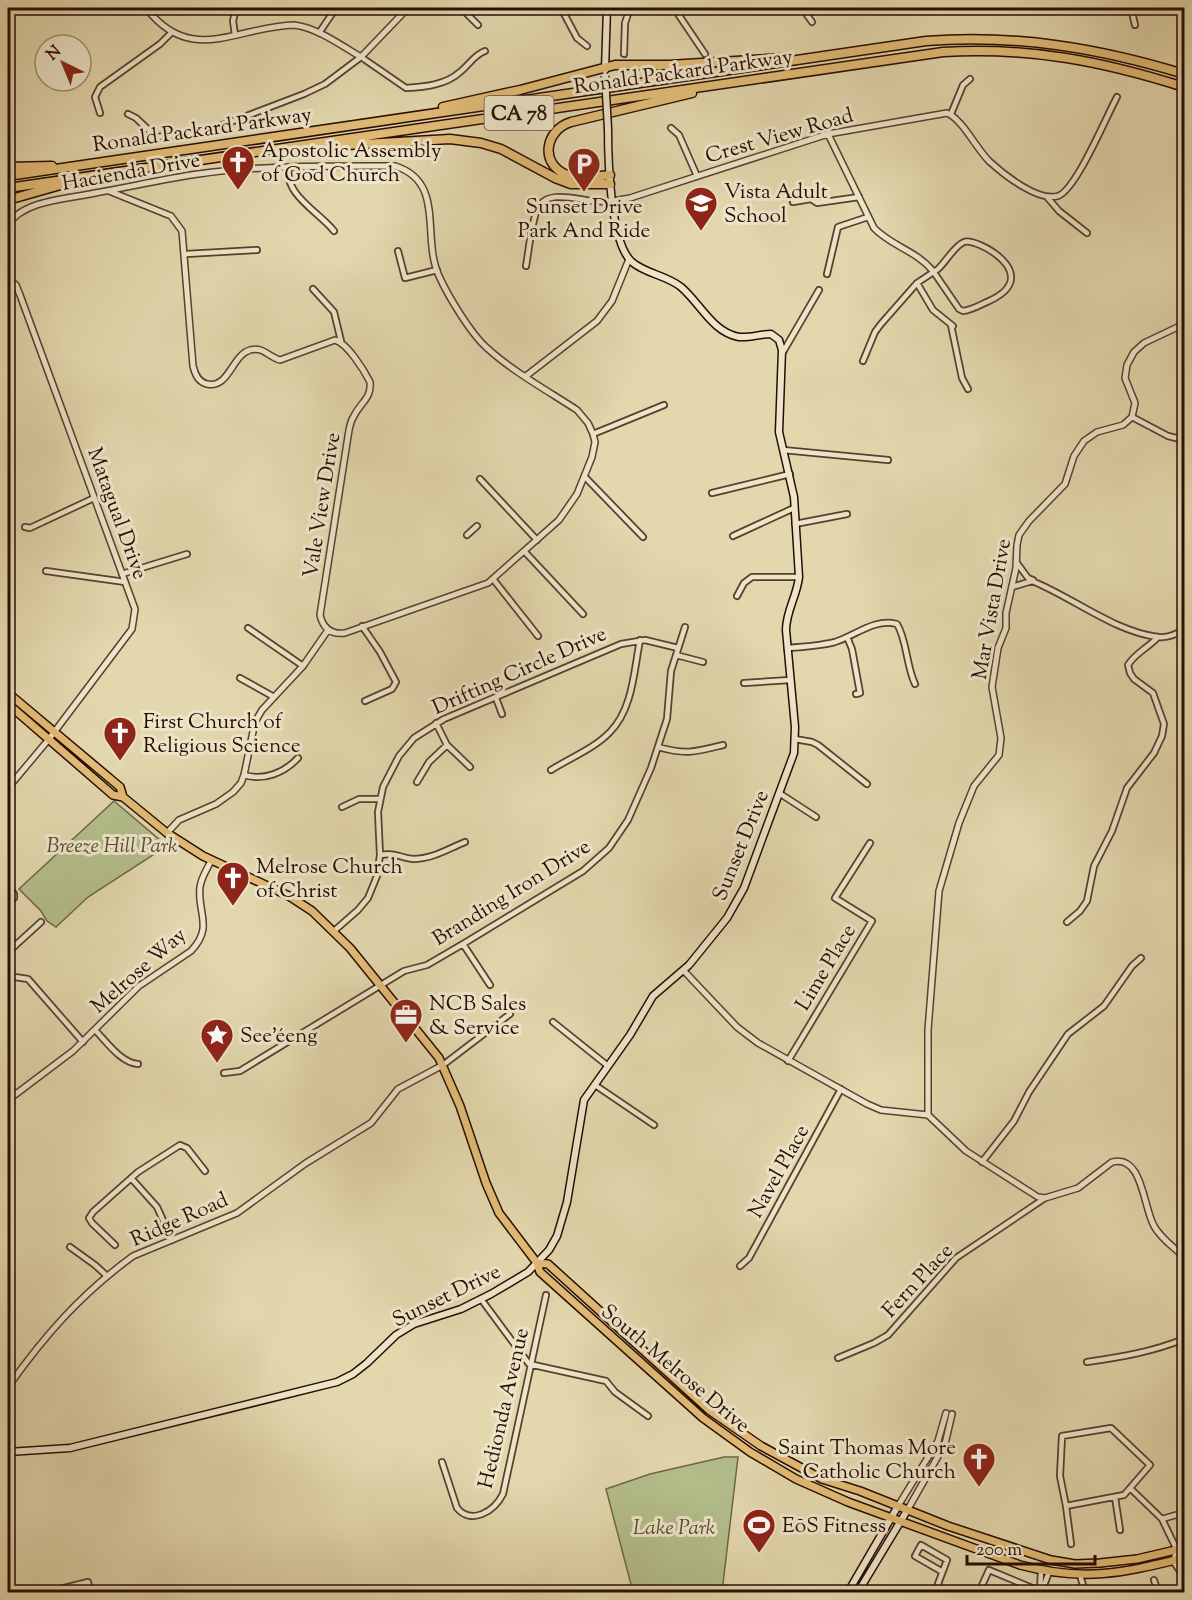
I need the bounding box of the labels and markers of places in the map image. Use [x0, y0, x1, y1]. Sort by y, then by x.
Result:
place label: Apostolic Assembly of God Church [261, 137, 442, 191]
church icon: Apostolic Assembly of God Church [220, 144, 256, 191]
parking icon: Sunset Drive Park And Ride [566, 146, 602, 193]
place label: Vista Adult School [724, 178, 828, 232]
school or university icon: Vista Adult School [683, 185, 719, 232]
place label: Sunset Drive Park And Ride [518, 193, 650, 247]
place label: First Church of Religious Science [143, 708, 300, 762]
church icon: First Church of Religious Science [102, 715, 138, 762]
place label: Melrose Church of Christ [256, 853, 403, 907]
church icon: Melrose Church of Christ [215, 860, 251, 907]
place label: NCB Sales & Service [429, 990, 526, 1044]
office icon: NCB Sales & Service [388, 997, 424, 1044]
place icon: See'éeng [199, 1017, 235, 1064]
place label: See'éeng [240, 1022, 318, 1052]
place label: Saint Thomas More Catholic Church [778, 1434, 956, 1488]
church icon: Saint Thomas More Catholic Church [961, 1441, 997, 1488]
sports icon: EōS Fitness [741, 1507, 777, 1554]
place label: EōS Fitness [782, 1512, 886, 1542]

